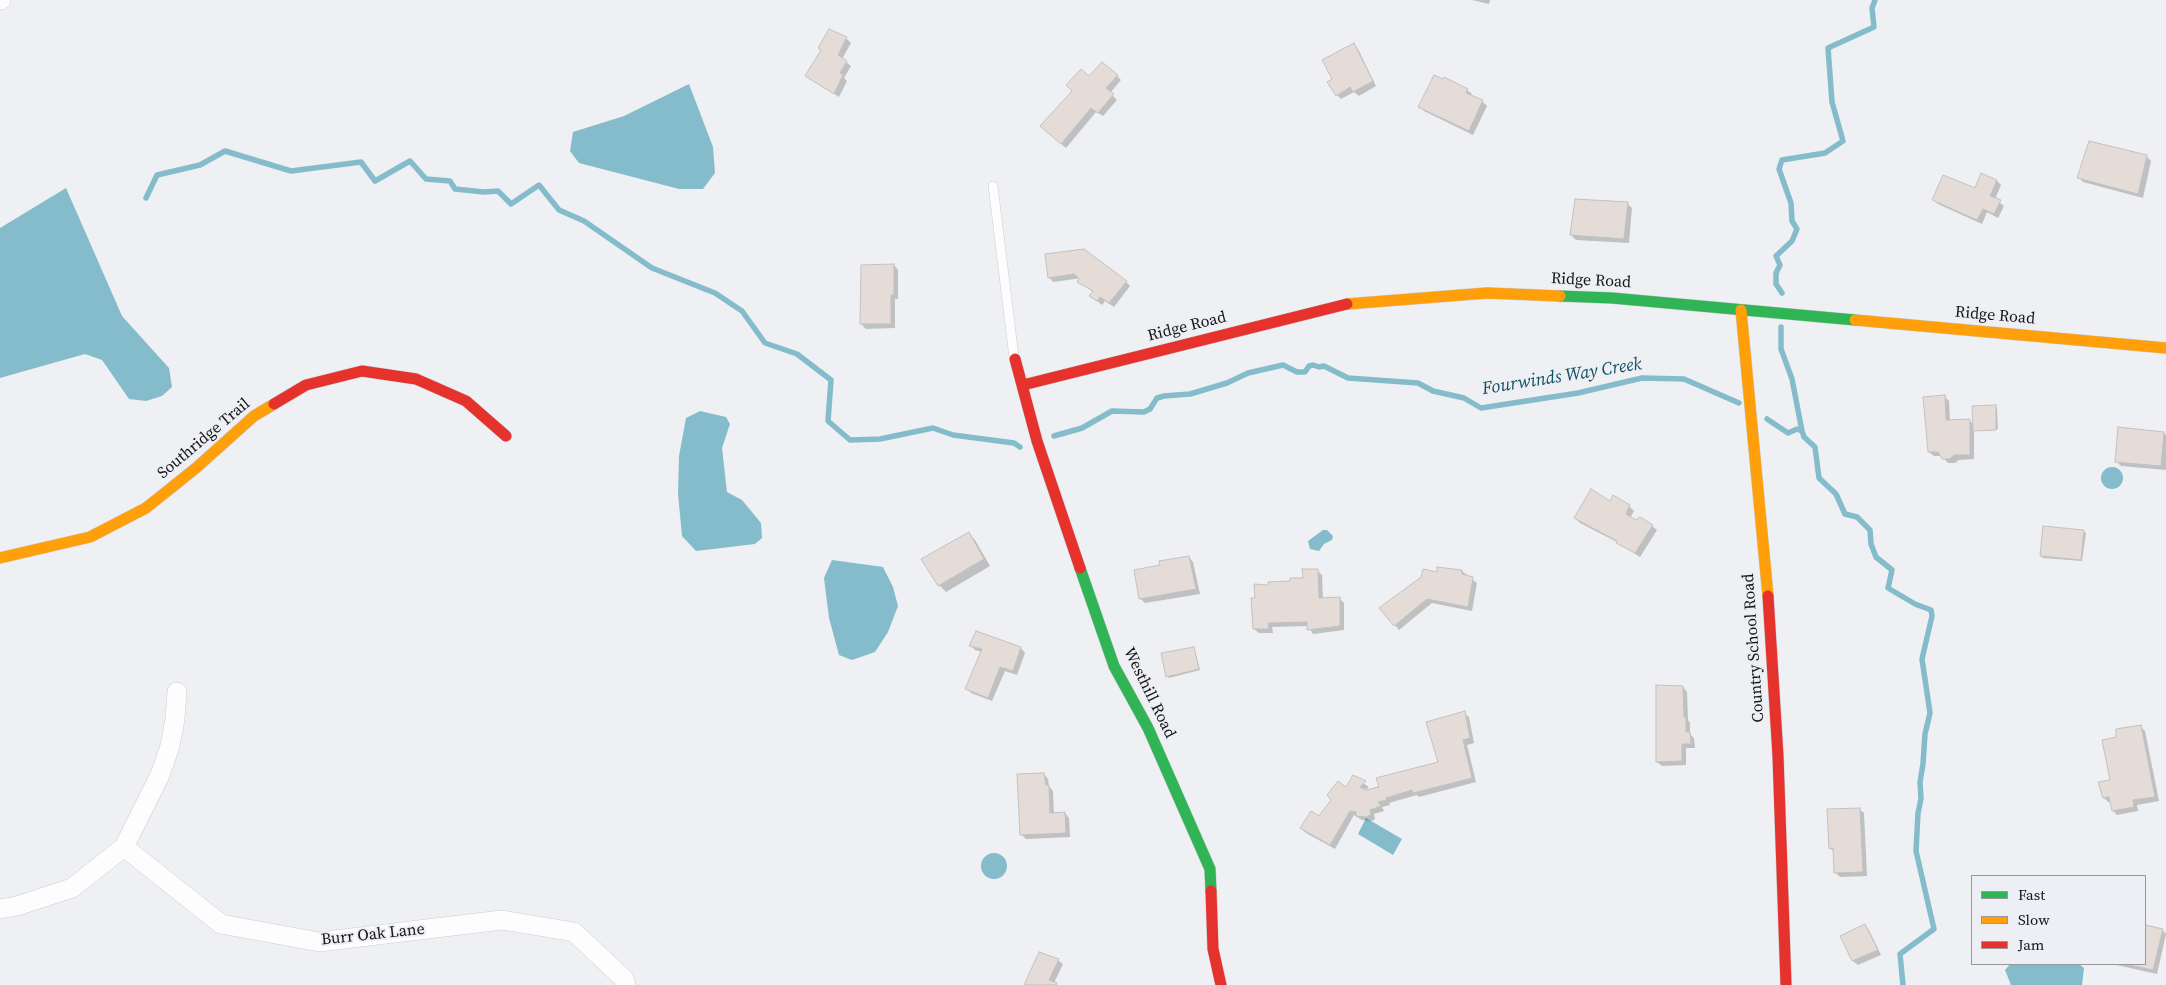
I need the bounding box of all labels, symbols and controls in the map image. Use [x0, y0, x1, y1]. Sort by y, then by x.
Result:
street label: Ridge Road [1550, 269, 1632, 293]
street label: Ridge Road [1954, 303, 2036, 329]
street label: Ridge Road [1146, 308, 1228, 346]
water label: Fourwinds Way Creek [1481, 354, 1643, 400]
street label: Southridge Trail [154, 395, 254, 483]
street label: Country School Road [1739, 573, 1769, 723]
street label: Westhill Road [1119, 645, 1179, 741]
legend [1971, 875, 2146, 965]
text: Fast [2018, 884, 2045, 905]
text: Slow [2018, 909, 2050, 930]
street label: Burr Oak Lane [320, 920, 426, 950]
text: Jam [2018, 934, 2044, 955]

